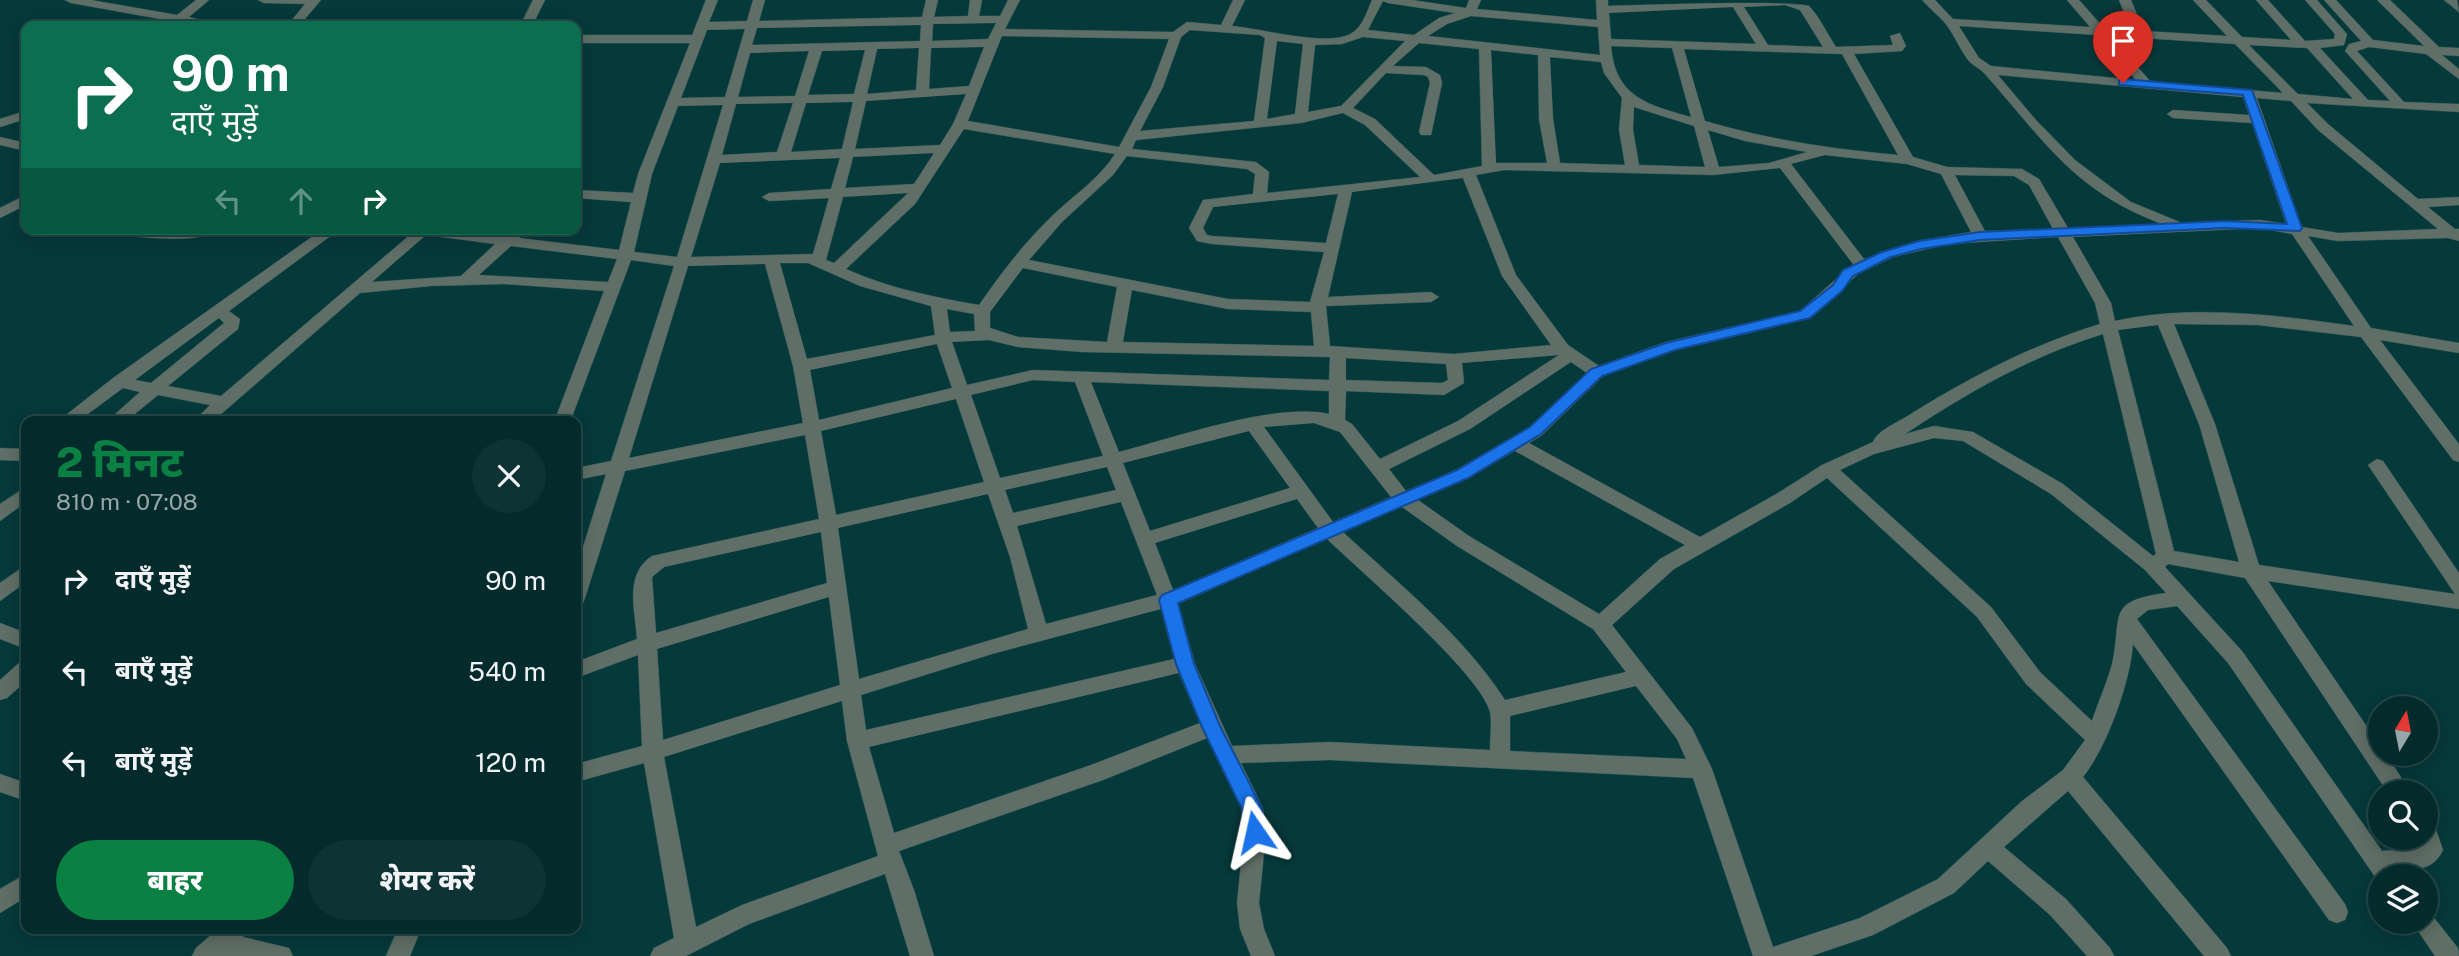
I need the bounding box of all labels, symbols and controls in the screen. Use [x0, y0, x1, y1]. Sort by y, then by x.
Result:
pin [2093, 11, 2153, 83]
icon: arrive [2104, 22, 2142, 60]
text: 90 m [171, 44, 290, 102]
icon: right [56, 49, 147, 140]
text: दाएँ मुड़ें [171, 103, 258, 140]
icon: left [209, 182, 247, 220]
icon: ahead [282, 182, 320, 220]
icon: right [355, 182, 393, 220]
text: 2 मिनट [56, 437, 183, 486]
button: close [472, 439, 546, 513]
text: 810 m · 07:08 [56, 488, 198, 515]
icon: right [56, 562, 94, 600]
text: दाएँ मुड़ें [115, 563, 191, 594]
text: 90 m [485, 565, 546, 596]
icon: left [56, 653, 94, 691]
text: बाएँ मुड़ें [115, 654, 192, 685]
text: 540 m [468, 656, 546, 687]
north arrow [2368, 696, 2438, 766]
map controls [2368, 696, 2438, 934]
icon: left [56, 744, 94, 782]
text: बाएँ मुड़ें [115, 745, 192, 776]
text: 120 m [475, 747, 546, 778]
button: search [2368, 780, 2438, 850]
position arrow [1218, 795, 1292, 869]
button: बाहर [56, 840, 294, 920]
button: शेयर करें [308, 840, 546, 920]
button: layers [2368, 864, 2438, 934]

